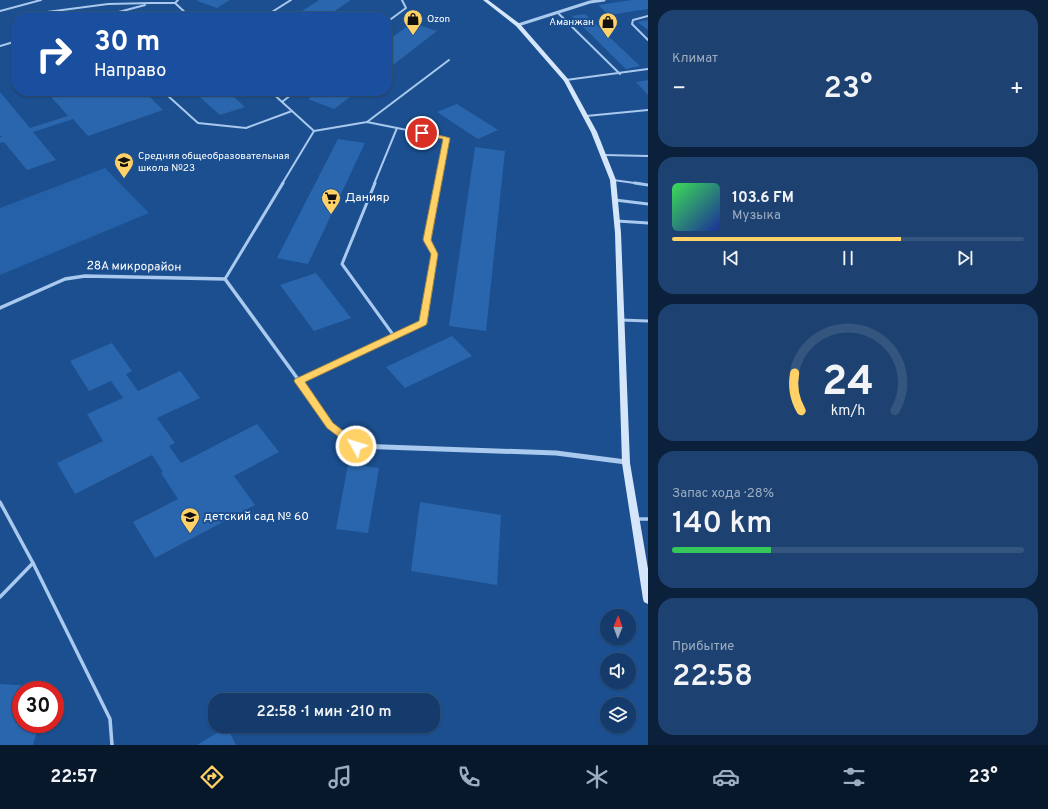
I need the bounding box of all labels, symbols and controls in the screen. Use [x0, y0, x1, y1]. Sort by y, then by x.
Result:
shop icon: Ozon [402, 8, 424, 36]
shop icon: Аманжан [597, 11, 619, 39]
place label: Ozon [427, 13, 450, 26]
place label: Аманжан [549, 16, 594, 29]
text: 30 m [94, 25, 160, 61]
icon: right [28, 28, 80, 80]
text: Климат [672, 51, 718, 67]
text: Направо [94, 60, 166, 83]
text: 23° [824, 71, 872, 108]
text: − [672, 76, 686, 103]
text: + [1010, 76, 1024, 103]
pin [405, 116, 439, 150]
icon: arrive [411, 122, 433, 144]
place label: Средняя общеобразовательная школа №23 [138, 150, 290, 175]
school or university icon: Средняя общеобразовательная школа №23 [113, 151, 135, 179]
supermarket icon: Данияр [320, 187, 342, 215]
text: 103.6 FM [732, 189, 794, 208]
place label: Данияр [345, 190, 390, 206]
text: Музыка [732, 208, 781, 224]
icon: previous [720, 247, 742, 269]
icon: pause [837, 247, 859, 269]
icon: next [954, 247, 976, 269]
street label: 28А микрорайон [86, 258, 182, 276]
text: 24 [822, 356, 874, 409]
text: km/h [831, 401, 865, 419]
position arrow [335, 425, 377, 467]
text: Запас хода · 28% [672, 486, 774, 502]
school or university icon: детский сад № 60 [179, 506, 201, 534]
text: 140 km [672, 506, 772, 543]
place label: детский сад № 60 [204, 509, 309, 525]
north arrow [600, 609, 636, 645]
map controls [600, 609, 636, 733]
text: Прибытие [672, 639, 734, 655]
button: sound [600, 653, 636, 689]
text: 22:58 [672, 659, 753, 696]
speed limit sign: 30 [12, 681, 64, 733]
button: layers [600, 697, 636, 733]
text: 22:58 · 1 мин · 210 m [257, 703, 392, 722]
icon: directions [198, 763, 226, 791]
icon: music [326, 763, 354, 791]
icon: phone [455, 763, 483, 791]
icon: climate [583, 763, 611, 791]
icon: car [712, 763, 740, 791]
icon: filters [840, 763, 868, 791]
text: 22:57 [50, 766, 97, 789]
text: 23° [968, 766, 998, 789]

